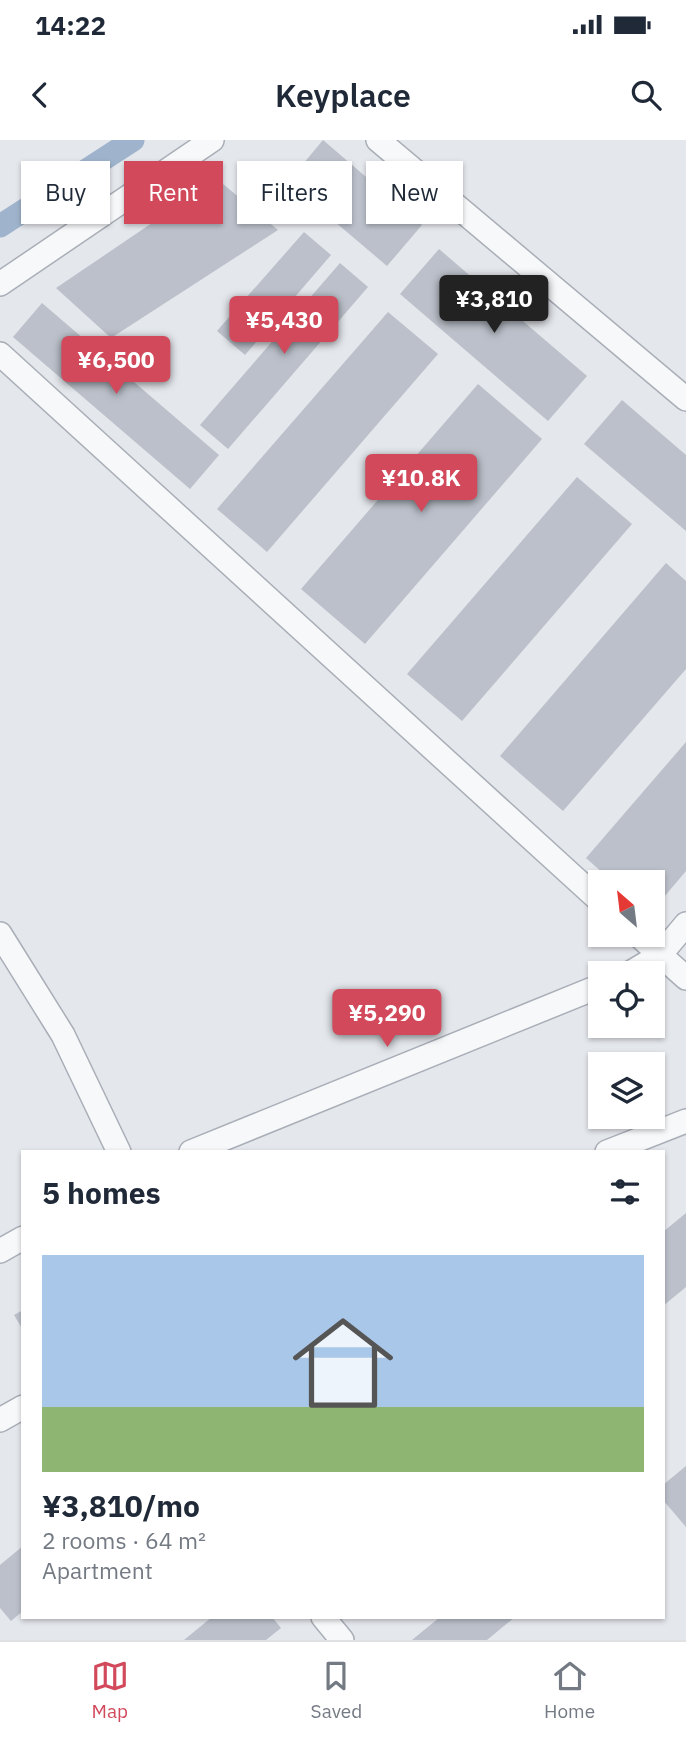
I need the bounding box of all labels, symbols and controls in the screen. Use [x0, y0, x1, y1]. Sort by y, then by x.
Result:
text: 14:22 [35, 8, 106, 42]
text: Keyplace [275, 74, 411, 116]
icon: back [21, 76, 59, 114]
icon: search [627, 76, 665, 114]
chip: Buy [21, 161, 110, 224]
chip: Rent [124, 161, 223, 224]
chip: Filters [237, 161, 352, 224]
chip: New [366, 161, 463, 224]
pin: ¥3,810 [437, 276, 551, 335]
text: ¥3,810 [455, 283, 533, 313]
pin: ¥5,430 [227, 296, 341, 356]
text: ¥5,430 [245, 304, 323, 334]
pin: ¥6,500 [59, 336, 173, 396]
text: ¥6,500 [77, 344, 155, 374]
pin: ¥10.8K [364, 454, 478, 514]
text: ¥10.8K [381, 462, 461, 492]
north arrow [588, 870, 665, 947]
map controls [588, 870, 665, 1129]
button: locate [588, 961, 665, 1038]
pin: ¥5,290 [330, 990, 444, 1049]
text: ¥5,290 [348, 997, 426, 1027]
button: layers [588, 1052, 665, 1129]
text: 5 homes [42, 1173, 161, 1212]
icon: filters [606, 1173, 644, 1211]
icon: home [280, 1300, 406, 1426]
text: ¥3,810/mo [42, 1486, 200, 1525]
text: 2 rooms · 64 m² [42, 1525, 206, 1555]
text: Apartment [42, 1555, 153, 1585]
tab: Map [91, 1657, 129, 1723]
tab: Saved [311, 1657, 362, 1723]
tab: Home [544, 1657, 595, 1723]

